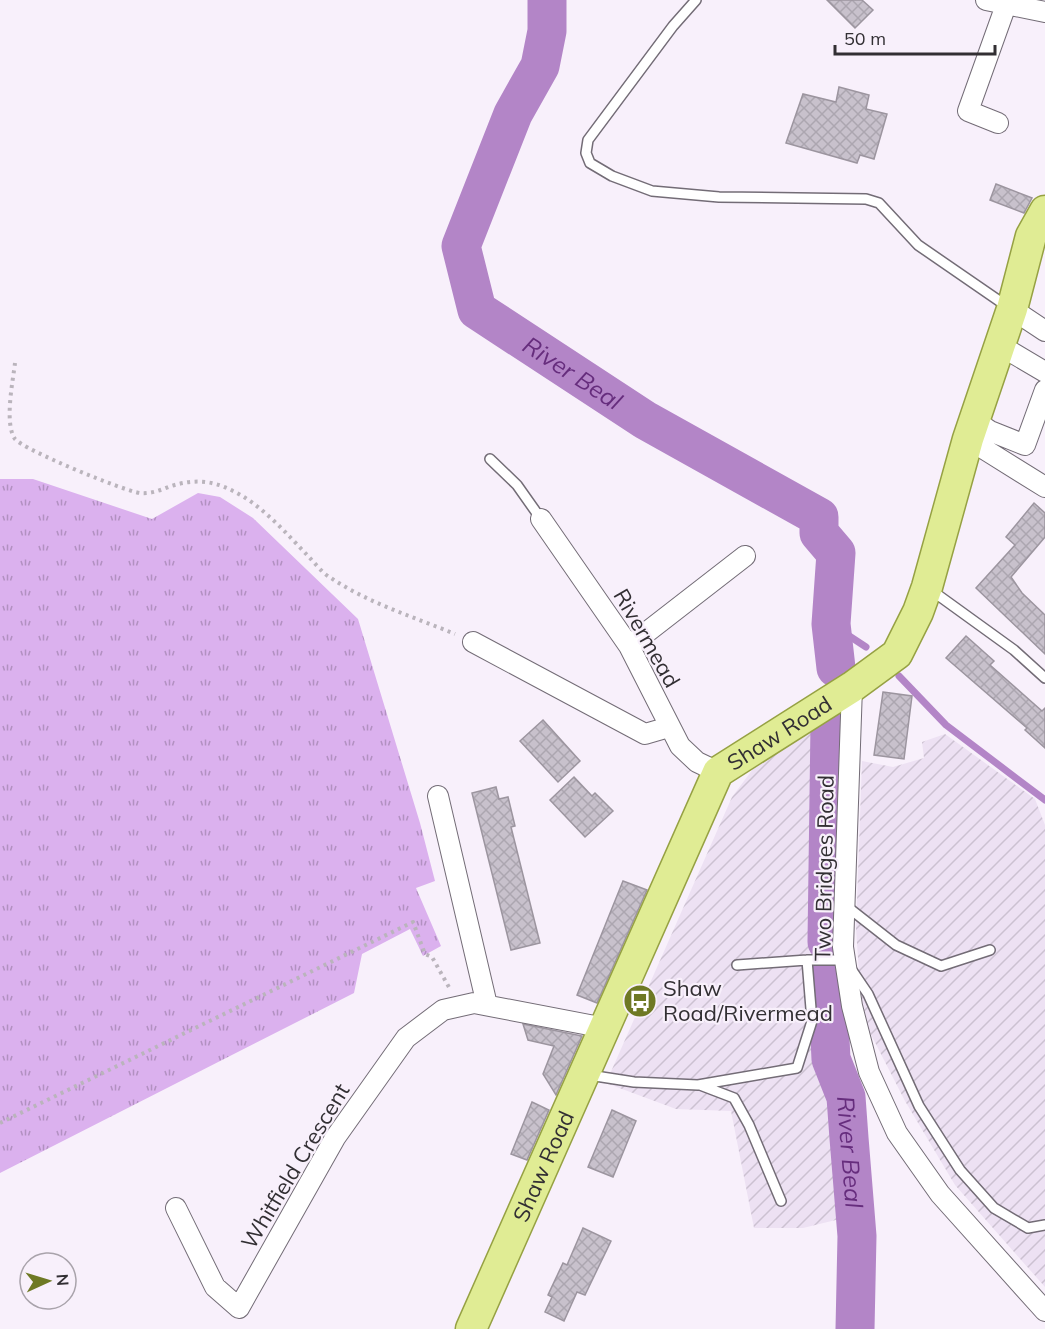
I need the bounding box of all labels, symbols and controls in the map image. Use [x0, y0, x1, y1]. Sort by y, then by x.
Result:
scale bar [835, 18, 996, 56]
text: 50 m [844, 27, 886, 50]
water label: River Beal [517, 329, 628, 416]
street label: Rivermead [607, 584, 687, 692]
street label: Shaw Road [722, 689, 837, 777]
street label: Two Bridges Road [808, 775, 840, 961]
place label: Shaw Road/Rivermead [663, 974, 833, 1027]
bus stop icon: Shaw Road/Rivermead [622, 983, 658, 1019]
street label: Whitfield Crescent [235, 1078, 356, 1254]
water label: River Beal [831, 1095, 870, 1209]
street label: Shaw Road [506, 1106, 580, 1226]
north arrow [18, 1251, 78, 1311]
text: N [53, 1273, 73, 1287]

